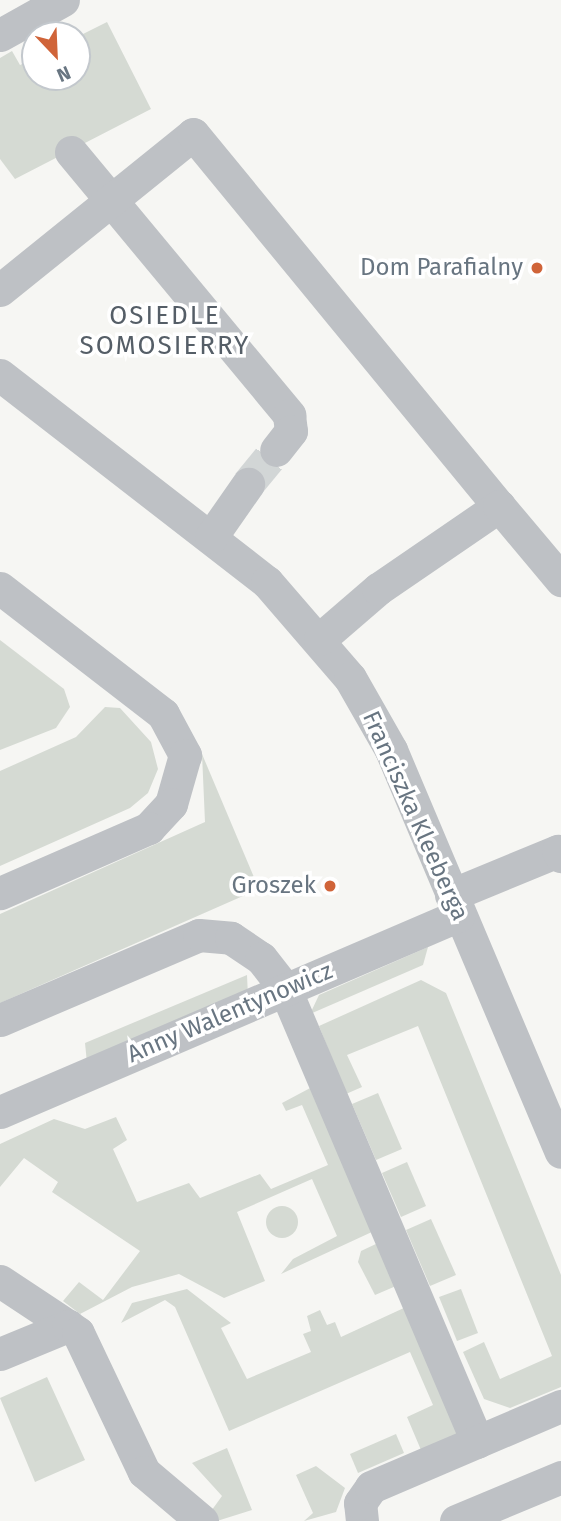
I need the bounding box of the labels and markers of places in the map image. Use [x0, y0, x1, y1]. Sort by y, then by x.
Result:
place label: Dom Parafialny [360, 254, 523, 282]
marker: Dom Parafialny [529, 260, 545, 276]
place label: Groszek [231, 872, 316, 900]
marker: Groszek [322, 878, 338, 894]

